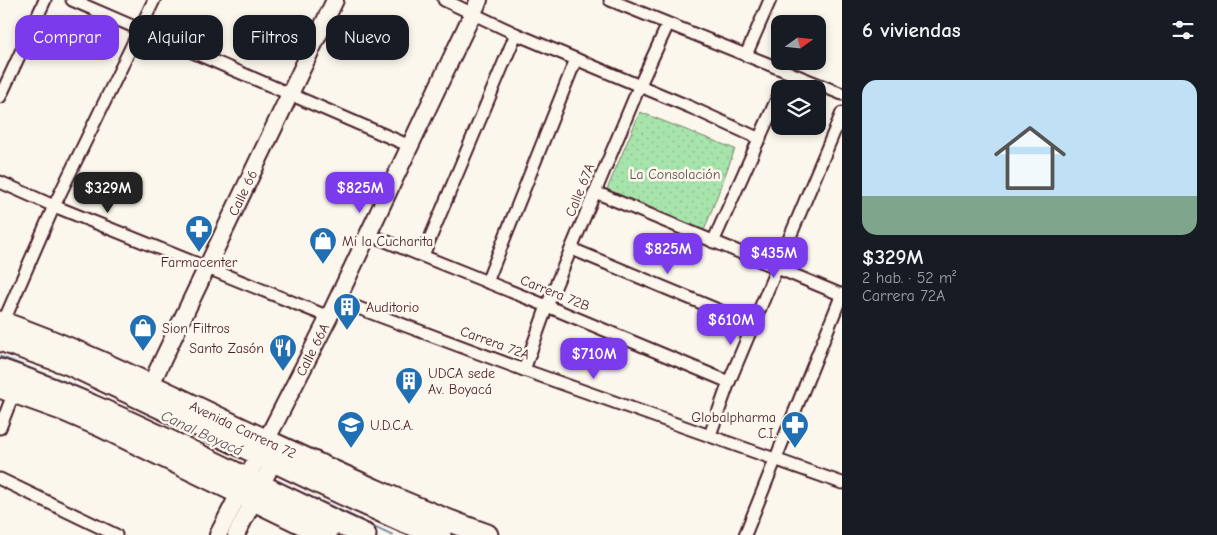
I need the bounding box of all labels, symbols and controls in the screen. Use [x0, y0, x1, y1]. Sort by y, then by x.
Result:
chip: Comprar [15, 15, 119, 60]
chip: Alquilar [129, 15, 223, 60]
chip: Filtros [233, 15, 316, 60]
chip: Nuevo [326, 15, 409, 60]
north arrow [771, 15, 826, 70]
map controls [771, 15, 826, 135]
icon: filters [1169, 16, 1197, 44]
text: 6 viviendas [862, 18, 961, 42]
button: layers [771, 80, 826, 135]
icon: home [985, 113, 1075, 203]
street label: Calle 67A [562, 161, 598, 219]
park label: La Consolación [630, 166, 720, 183]
street label: Calle 66 [224, 167, 261, 219]
pin: $329M [73, 172, 143, 214]
pin: $825M [325, 172, 395, 214]
text: $329M [85, 179, 131, 197]
text: $825M [336, 179, 384, 197]
pharmacy icon: Farmacenter [184, 214, 214, 253]
shop icon: Mi la Cucharita [308, 226, 338, 265]
pin: $825M [633, 232, 703, 275]
place label: Mi la Cucharita [342, 233, 433, 250]
pin: $435M [739, 236, 809, 279]
text: $825M [644, 240, 692, 258]
text: $435M [751, 244, 797, 262]
text: $329M [862, 245, 923, 269]
place label: Farmacenter [161, 254, 238, 271]
text: 2 hab. · 52 m² [862, 269, 956, 287]
street label: Carrera 72B [518, 271, 593, 315]
text: Carrera 72A [862, 287, 945, 305]
building icon: Auditorio [332, 292, 362, 331]
place label: Auditorio [366, 299, 419, 316]
pin: $610M [696, 304, 766, 346]
text: $610M [708, 311, 754, 329]
shop icon: Sion Filtros [128, 313, 158, 352]
place label: Sion Filtros [162, 320, 230, 337]
street label: Calle 66A [292, 320, 333, 379]
street label: Carrera 72A [458, 323, 532, 363]
restaurant icon: Santo Zasón [268, 333, 298, 372]
pin: $710M [559, 338, 629, 380]
place label: Santo Zasón [189, 340, 264, 357]
text: $710M [571, 345, 617, 363]
place label: UDCA sede Av. Boyacá [428, 365, 495, 398]
building icon: UDCA sede Av. Boyacá [394, 366, 424, 405]
street label: Avenida Carrera 72 [187, 397, 299, 462]
water label: Canal Boyacá [158, 406, 246, 460]
place label: Globalpharma C.I. [691, 409, 776, 442]
school or university icon: U.D.C.A. [336, 410, 366, 449]
pharmacy icon: Globalpharma C.I. [780, 410, 810, 449]
place label: U.D.C.A. [370, 417, 413, 434]

